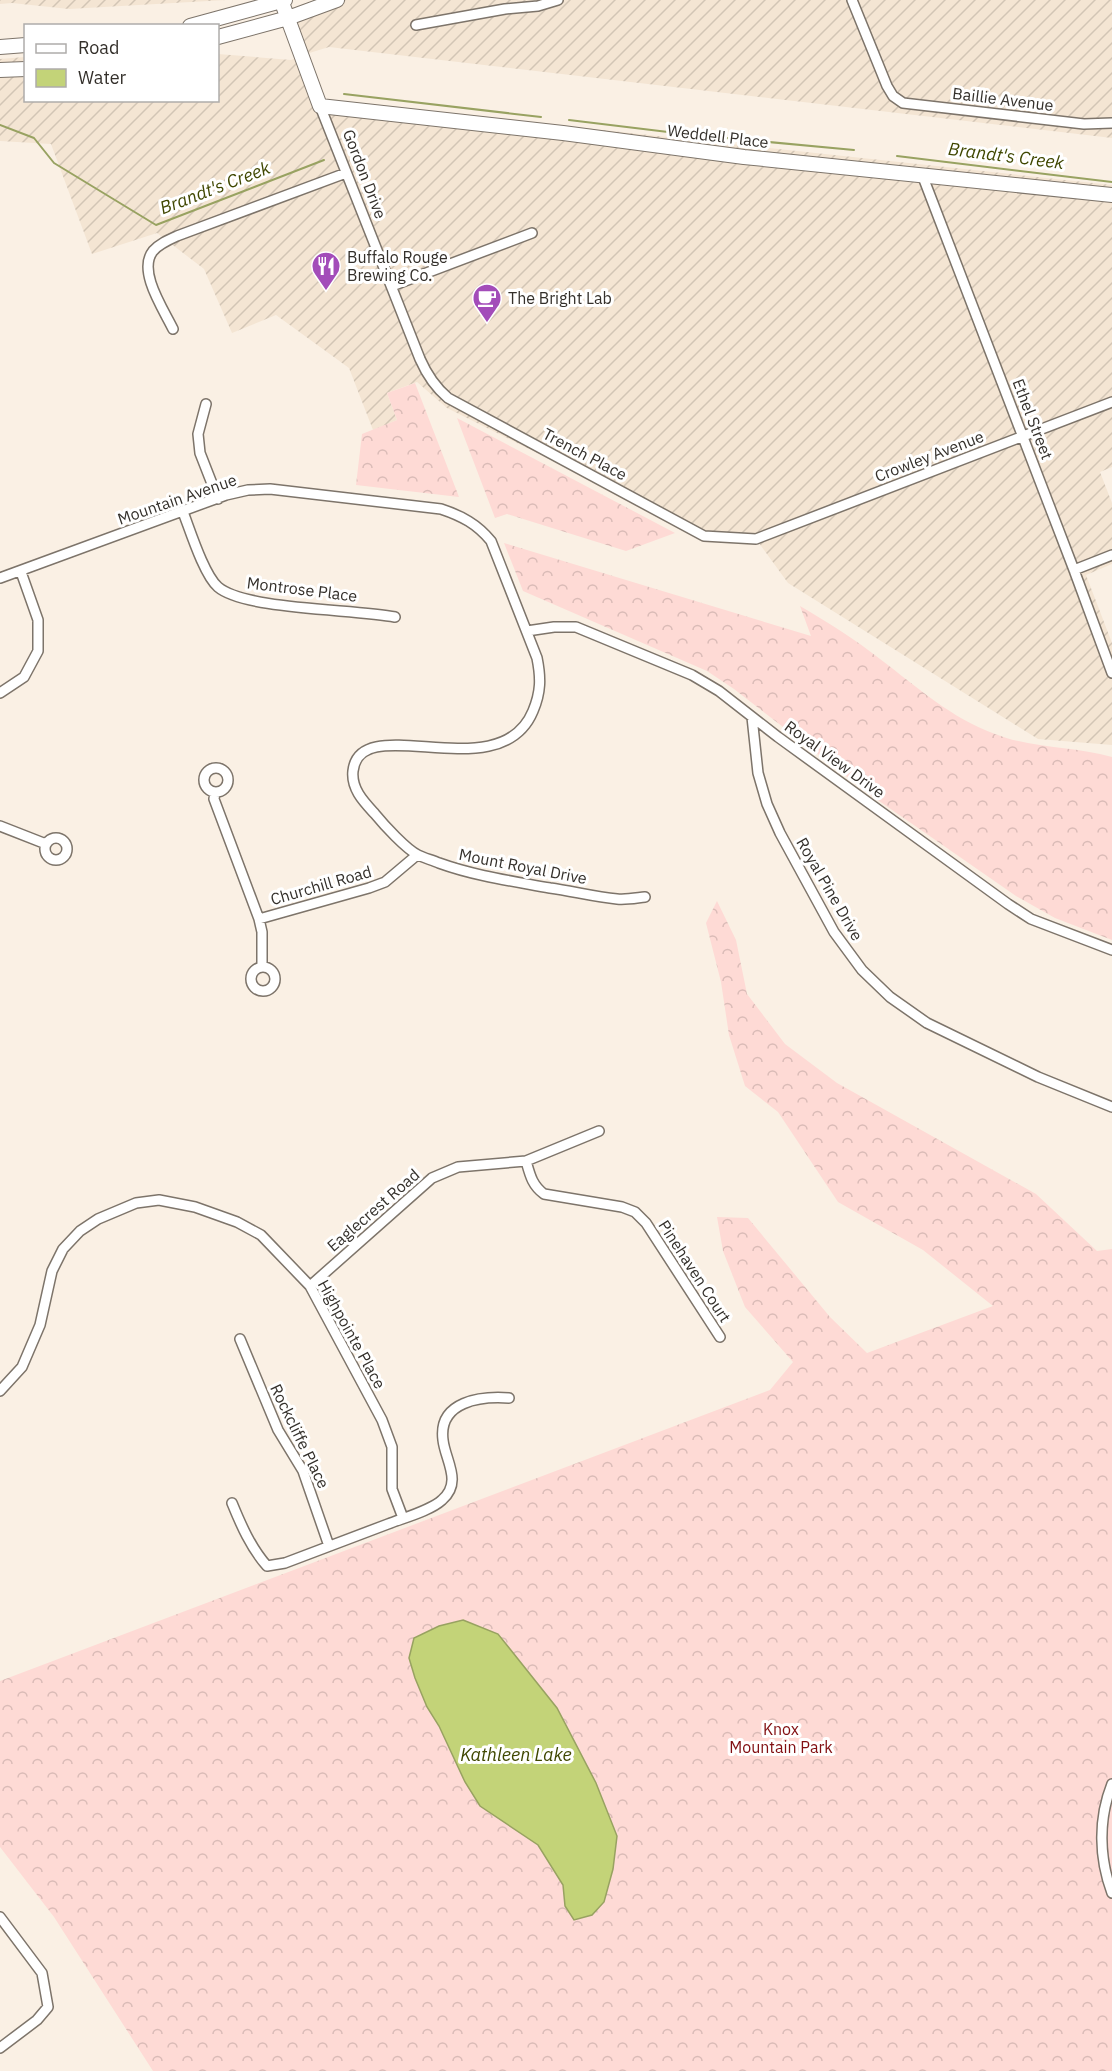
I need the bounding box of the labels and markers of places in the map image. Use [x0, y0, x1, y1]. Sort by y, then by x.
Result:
place label: Buffalo Rouge Brewing Co. [347, 247, 448, 285]
restaurant icon: Buffalo Rouge Brewing Co. [310, 250, 342, 292]
cafe icon: The Bright Lab [471, 282, 503, 324]
place label: The Bright Lab [508, 288, 612, 308]

